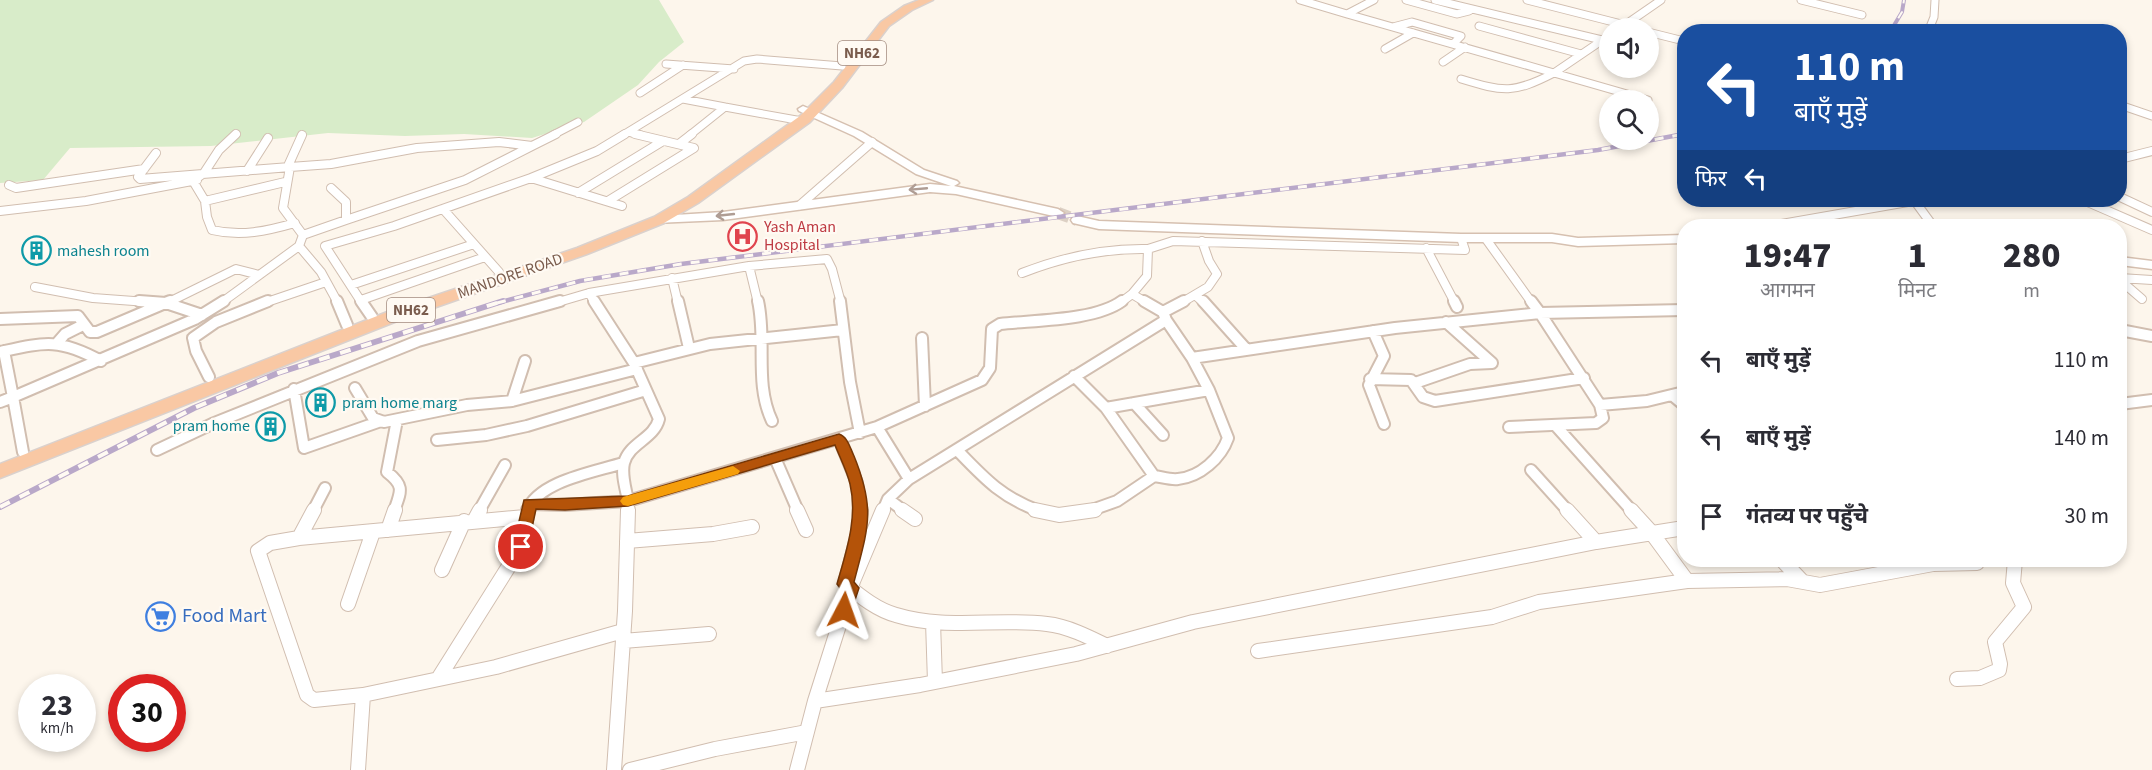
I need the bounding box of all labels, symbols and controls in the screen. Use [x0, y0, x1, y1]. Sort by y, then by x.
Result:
map controls [1599, 18, 1659, 150]
button: sound [1599, 18, 1659, 78]
text: 110 m [1794, 37, 1905, 97]
road number: NH62 [838, 41, 886, 65]
icon: left [1695, 48, 1773, 126]
button: search [1599, 90, 1659, 150]
text: बाएँ मुड़ें [1794, 93, 1867, 132]
icon: left [1739, 162, 1772, 195]
text: फिर [1695, 163, 1727, 195]
one-way arrow [909, 184, 929, 195]
one-way arrow [715, 210, 735, 221]
place label: Yash Aman Hospital [763, 216, 836, 256]
hospital icon: Yash Aman Hospital [727, 220, 759, 252]
text: 19:47 [1743, 230, 1832, 281]
text: 1 [1908, 230, 1927, 281]
text: 280 [2003, 230, 2060, 281]
building icon: mahesh room [20, 235, 52, 267]
place label: mahesh room [57, 240, 150, 262]
street label: MANDORE ROAD [454, 248, 566, 304]
text: आगमन [1760, 277, 1815, 305]
text: मिनट [1898, 277, 1936, 305]
text: m [2023, 277, 2040, 305]
road number: NH62 [387, 298, 435, 322]
icon: left [1695, 344, 1728, 377]
text: बाएँ मुड़ें [1746, 344, 1811, 376]
text: 110 m [2054, 344, 2109, 376]
building icon: pram home marg [305, 387, 337, 419]
place label: pram home marg [342, 392, 457, 414]
building icon: pram home [255, 410, 287, 442]
place label: pram home [173, 415, 250, 437]
icon: left [1695, 422, 1728, 455]
text: बाएँ मुड़ें [1746, 422, 1811, 454]
text: 140 m [2054, 422, 2109, 454]
icon: arrive [1695, 500, 1728, 533]
text: गंतव्य पर पहुँचे [1746, 500, 1868, 532]
text: 30 m [2064, 500, 2109, 532]
pin [495, 521, 546, 572]
icon: arrive [504, 530, 537, 563]
position arrow [812, 578, 876, 642]
supermarket icon: Food Mart [145, 600, 177, 632]
place label: Food Mart [182, 602, 267, 630]
speed limit sign: 30 [108, 674, 186, 752]
text: 23 [41, 684, 73, 727]
text: km/h [40, 718, 74, 739]

